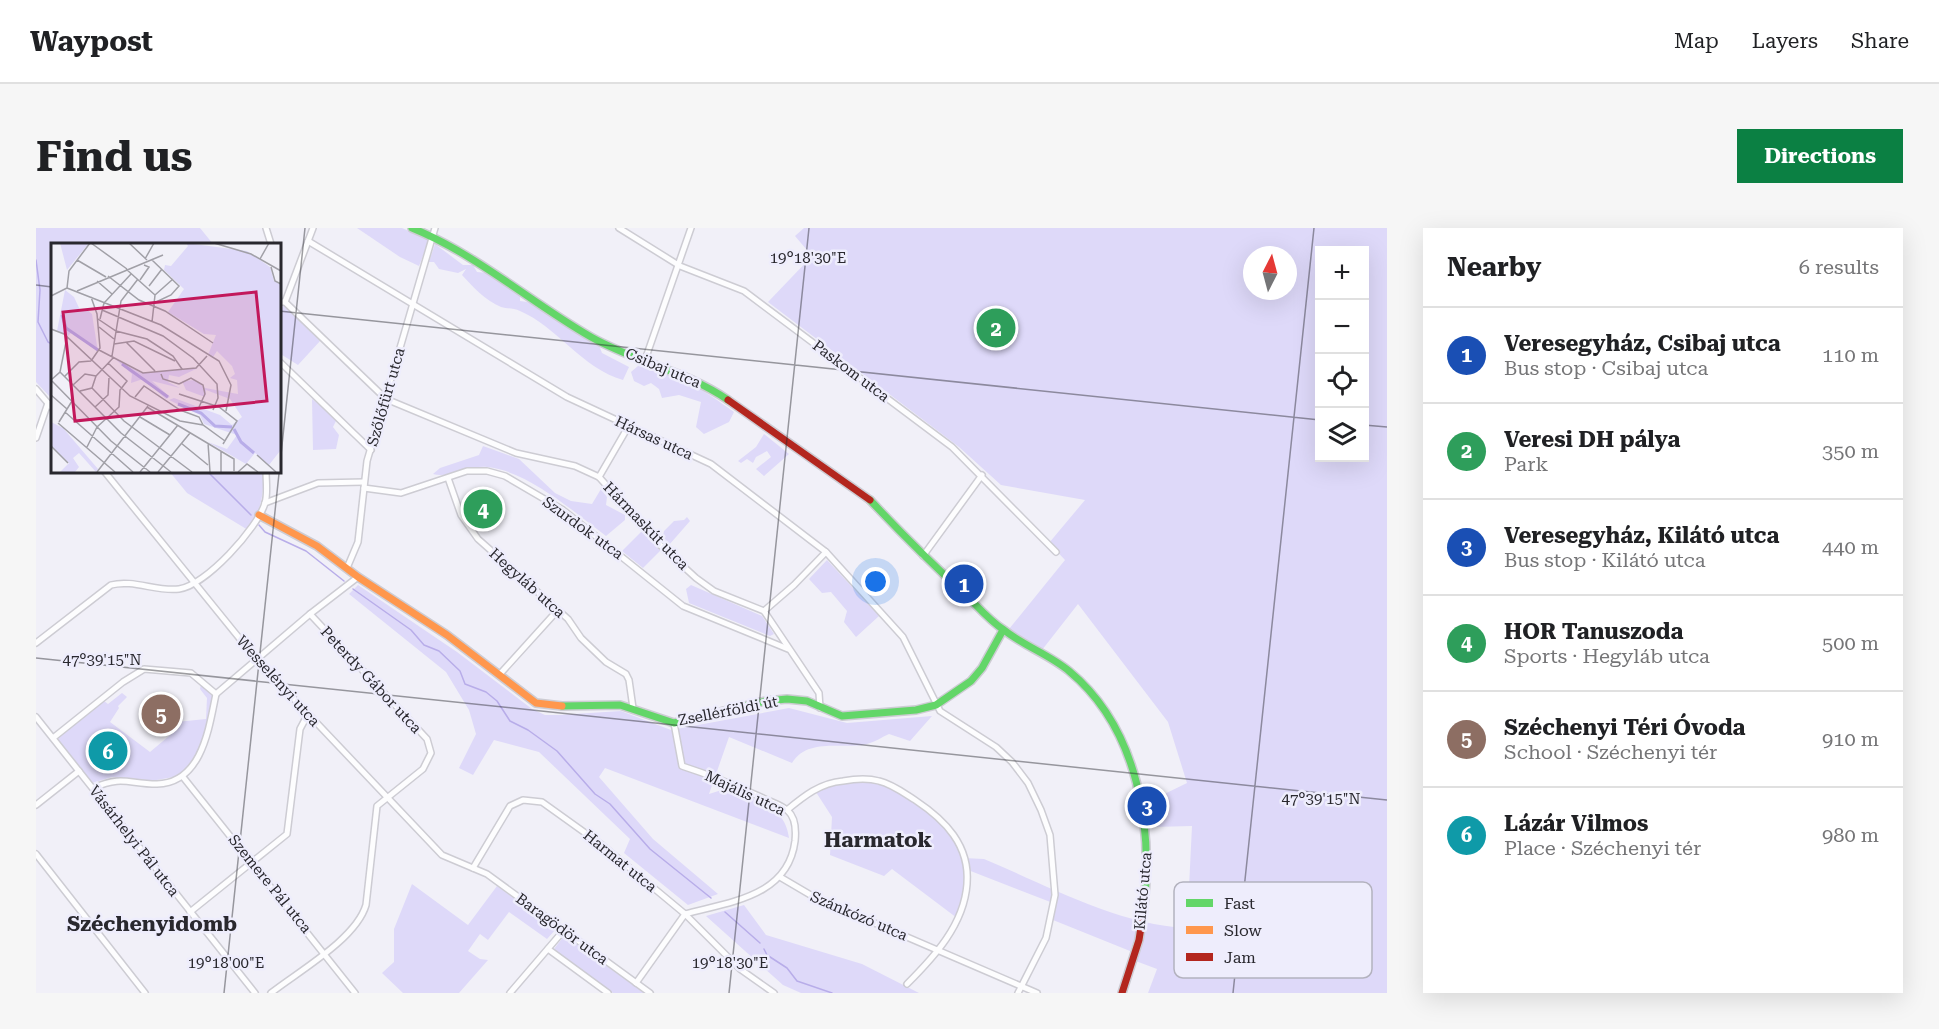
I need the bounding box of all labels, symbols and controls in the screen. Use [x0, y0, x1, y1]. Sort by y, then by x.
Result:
text: Waypost [30, 25, 153, 58]
text: Map [1674, 29, 1719, 53]
text: Layers [1752, 29, 1818, 53]
text: Share [1851, 29, 1909, 53]
button: Directions [1737, 129, 1903, 183]
text: Find us [36, 132, 193, 181]
inset map [51, 243, 280, 472]
north arrow [1243, 246, 1297, 300]
map controls [1315, 246, 1369, 462]
button: + [1315, 246, 1369, 300]
text: 19°18'30"E [770, 249, 846, 267]
text: Nearby [1447, 252, 1541, 282]
text: 6 results [1799, 255, 1879, 279]
button: − [1315, 300, 1369, 354]
pin: 2 [976, 306, 1016, 350]
text: Veresegyház, Csibaj utca [1504, 331, 1781, 356]
street label: Paskom utca [809, 336, 893, 406]
text: 1 [1461, 343, 1472, 367]
text: 110 m [1822, 343, 1879, 367]
street label: Csibaj utca [623, 344, 703, 392]
street label: Szőlőfürt utca [363, 346, 409, 448]
button: locate [1315, 354, 1369, 408]
text: Bus stop · Csibaj utca [1504, 356, 1708, 380]
button: layers [1315, 408, 1369, 462]
street label: Hársas utca [612, 412, 696, 464]
text: Veresi DH pálya [1504, 427, 1680, 452]
text: 2 [1461, 439, 1472, 463]
text: 350 m [1822, 439, 1879, 463]
text: Park [1504, 452, 1548, 476]
street label: Hármaskút utca [600, 478, 692, 574]
pin: 4 [464, 486, 502, 532]
street label: Szurdok utca [539, 493, 627, 563]
text: Veresegyház, Kilátó utca [1504, 523, 1779, 548]
text: 3 [1461, 535, 1472, 559]
text: 440 m [1822, 535, 1879, 559]
street label: Hegyláb utca [485, 544, 569, 622]
text: Bus stop · Kilátó utca [1504, 548, 1706, 572]
pin: 1 [944, 562, 984, 606]
your location [861, 567, 890, 596]
text: HOR Tanuszoda [1504, 619, 1683, 644]
street label: Peterdy Gábor utca [317, 623, 425, 737]
text: 4 [1461, 631, 1472, 655]
text: 500 m [1822, 631, 1879, 655]
street label: Wesselényi utca [232, 632, 324, 730]
text: Sports · Hegyláb utca [1504, 644, 1710, 668]
text: 47°39'15"N [62, 651, 142, 669]
pin: 5 [142, 692, 180, 736]
street label: Zsellérföldi út [677, 692, 780, 729]
text: Széchenyi Téri Óvoda [1504, 715, 1745, 740]
text: 5 [1461, 727, 1472, 751]
text: 910 m [1822, 727, 1879, 751]
pin: 6 [88, 728, 128, 774]
text: School · Széchenyi tér [1504, 740, 1717, 764]
street label: Majális utca [702, 767, 788, 819]
street label: Vásárhelyi Pál utca [85, 782, 183, 900]
pin: 3 [1128, 784, 1166, 828]
text: 47°39'15"N [1281, 790, 1361, 808]
text: Lázár Vilmos [1504, 811, 1648, 836]
text: 6 [1461, 823, 1472, 847]
text: 980 m [1822, 823, 1879, 847]
street label: Harmat utca [580, 826, 660, 896]
district label: Harmatok [824, 828, 933, 852]
street label: Szemere Pál utca [225, 831, 315, 937]
text: Place · Széchenyi tér [1504, 836, 1701, 860]
street label: Kilátó utca [1131, 851, 1155, 931]
legend [1174, 882, 1372, 978]
street label: Szánkózó utca [808, 887, 910, 945]
street label: Baragödör utca [512, 889, 612, 969]
text: Fast [1224, 894, 1255, 913]
district label: Széchenyidomb [67, 912, 237, 936]
text: Slow [1224, 921, 1262, 940]
text: Jam [1224, 948, 1256, 967]
text: 19°18'00"E [188, 954, 264, 972]
text: 19°18'30"E [692, 954, 768, 972]

